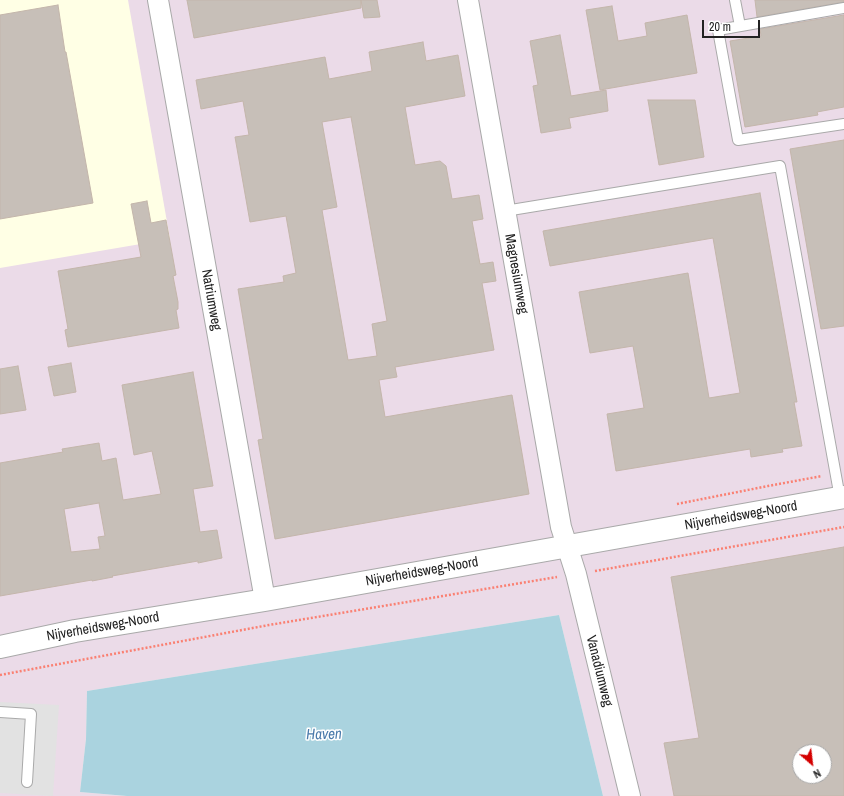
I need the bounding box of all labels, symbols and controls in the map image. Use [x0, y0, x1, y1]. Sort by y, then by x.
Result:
scale bar [704, 12, 762, 38]
text: 20 m [709, 19, 731, 35]
street label: Magnesiumweg [501, 233, 531, 315]
street label: Natriumweg [197, 268, 225, 332]
street label: Nijverheidsweg-Noord [683, 498, 799, 534]
street label: Nijverheidsweg-Noord [364, 554, 480, 590]
street label: Nijverheidsweg-Noord [45, 609, 161, 645]
street label: Vanadiumweg [582, 634, 616, 708]
water label: Haven [306, 726, 342, 744]
north arrow [792, 744, 832, 784]
text: N [811, 766, 823, 781]

